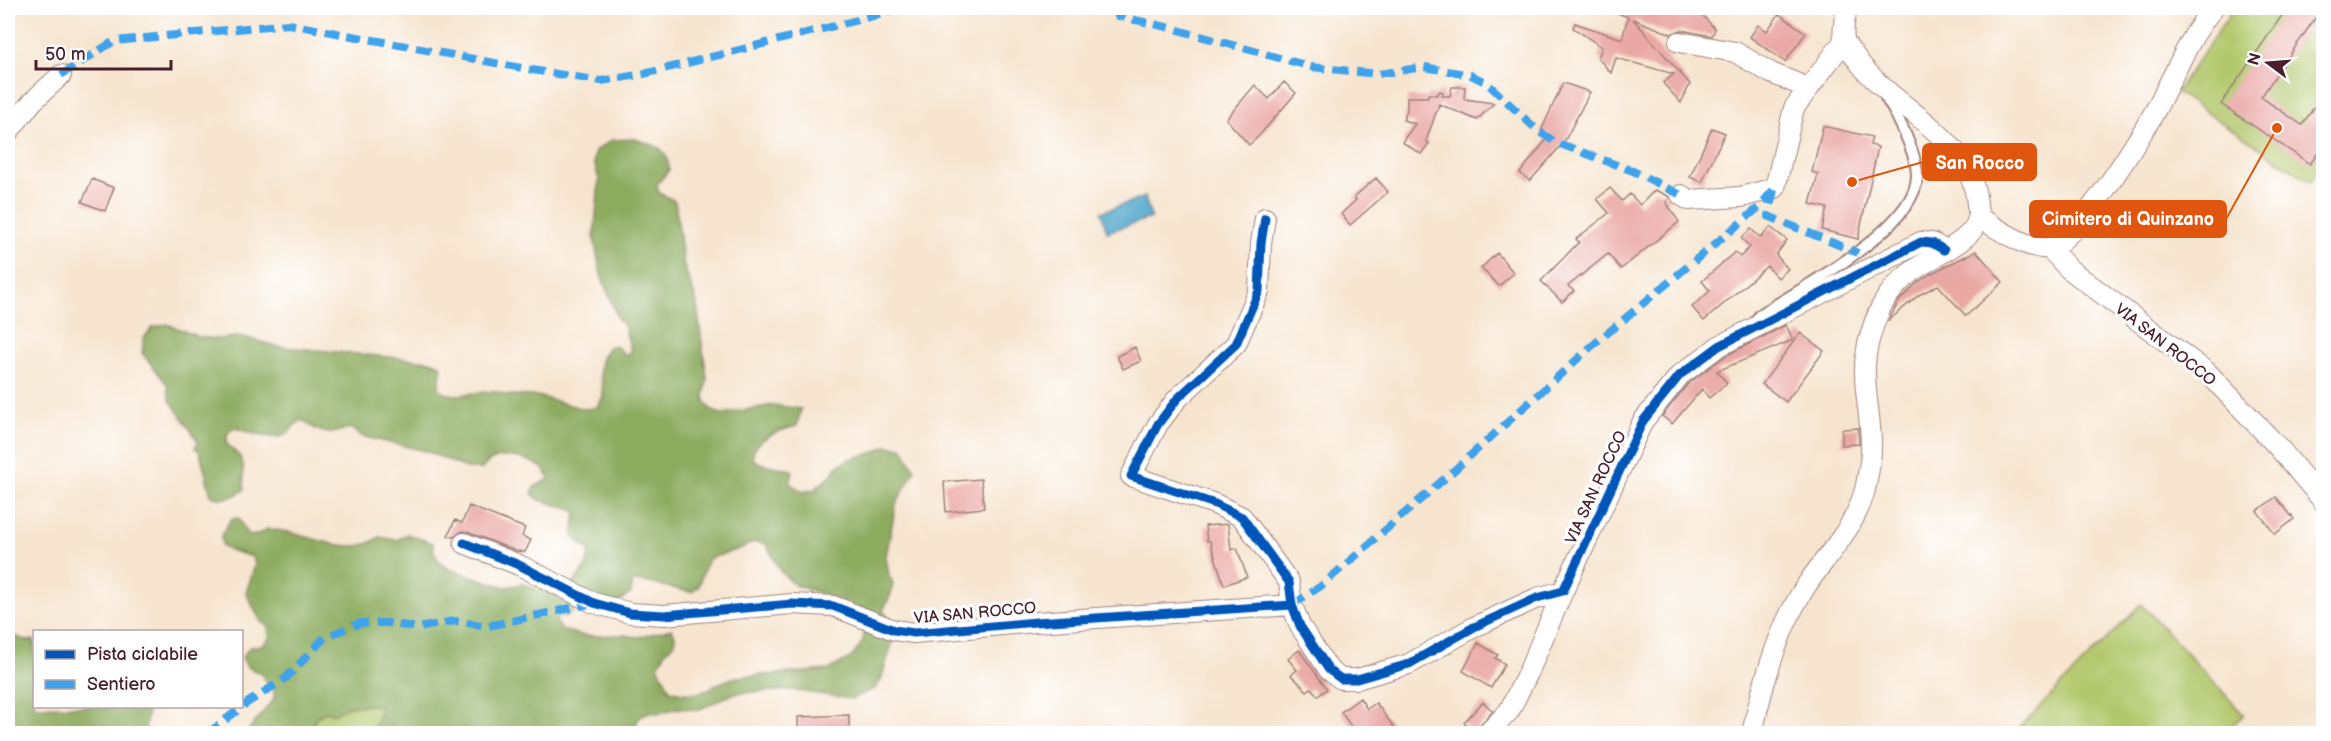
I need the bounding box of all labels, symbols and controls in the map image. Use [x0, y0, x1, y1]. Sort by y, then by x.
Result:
scale bar [36, 33, 171, 71]
north arrow [2238, 33, 2298, 93]
text: 50 m [45, 44, 86, 65]
text: N [2244, 51, 2266, 68]
callout: San Rocco [1923, 144, 2036, 180]
text: San Rocco [1936, 153, 2024, 174]
callout: Cimitero di Quinzano [2030, 201, 2226, 237]
text: Cimitero di Quinzano [2042, 209, 2214, 230]
street label: VIA SAN ROCCO [2111, 300, 2219, 390]
street label: VIA SAN ROCCO [1562, 428, 1631, 547]
street label: VIA SAN ROCCO [913, 599, 1037, 628]
legend [33, 630, 243, 708]
text: Pista ciclabile [87, 644, 198, 665]
text: Sentiero [87, 674, 156, 695]

